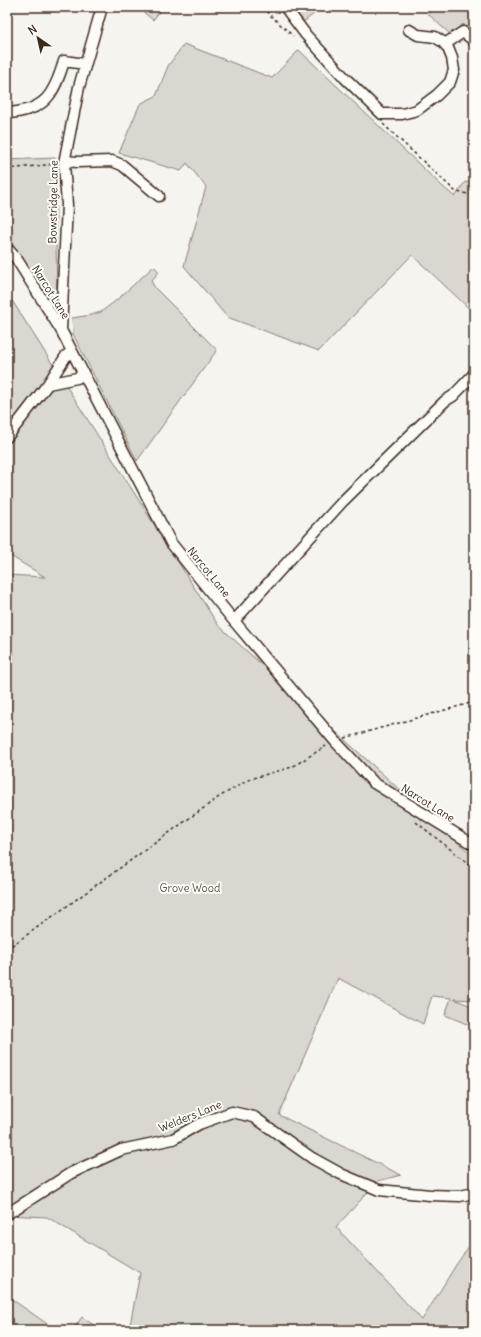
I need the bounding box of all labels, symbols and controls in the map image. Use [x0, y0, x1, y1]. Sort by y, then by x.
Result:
north arrow [18, 18, 58, 58]
text: N [25, 22, 39, 38]
street label: Bowstridge Lane [45, 160, 61, 244]
street label: Narcot Lane [29, 263, 73, 321]
street label: Narcot Lane [184, 544, 234, 600]
street label: Narcot Lane [399, 781, 457, 825]
park label: Grove Wood [160, 881, 221, 895]
street label: Welders Lane [156, 1097, 224, 1135]

